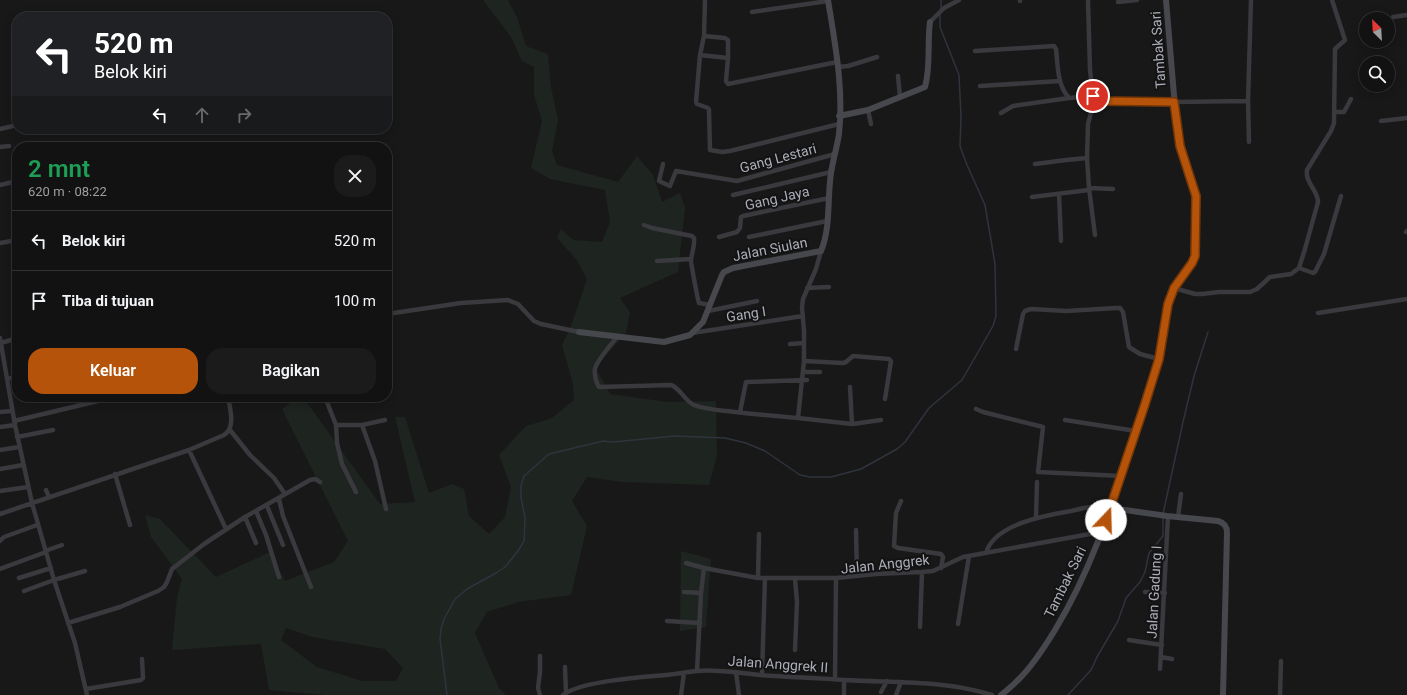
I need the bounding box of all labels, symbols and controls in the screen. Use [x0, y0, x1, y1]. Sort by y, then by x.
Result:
street label: Tambak Sari [1147, 11, 1169, 89]
north arrow [1359, 12, 1395, 48]
map controls [1359, 12, 1395, 92]
text: 520 m [94, 27, 173, 60]
icon: left [28, 28, 80, 80]
button: search [1359, 56, 1395, 92]
text: Belok kiri [94, 61, 167, 82]
pin [1076, 79, 1110, 113]
icon: arrive [1082, 85, 1104, 107]
icon: left [149, 104, 171, 126]
icon: ahead [191, 104, 213, 126]
icon: right [233, 104, 255, 126]
street label: Gang Lestari [738, 140, 818, 176]
text: 2 mnt [28, 155, 90, 183]
button: close [334, 155, 376, 197]
street label: Gang Jaya [743, 183, 811, 213]
text: 620 m · 08:22 [28, 184, 107, 199]
icon: left [28, 230, 50, 252]
text: Belok kiri [62, 232, 125, 250]
text: 520 m [334, 232, 376, 250]
street label: Jalan Siulan [731, 234, 809, 264]
icon: arrive [28, 290, 50, 312]
text: Tiba di tujuan [62, 292, 154, 310]
text: 100 m [334, 292, 376, 310]
street label: Gang I [725, 303, 767, 325]
button: Keluar [28, 348, 198, 394]
button: Bagikan [206, 348, 376, 394]
position arrow [1085, 499, 1127, 541]
street label: Tambak Sari [1041, 544, 1089, 620]
street label: Jalan Gadung I [1144, 545, 1164, 639]
street label: Jalan Anggrek [840, 551, 931, 577]
street label: Jalan Anggrek II [727, 653, 829, 675]

